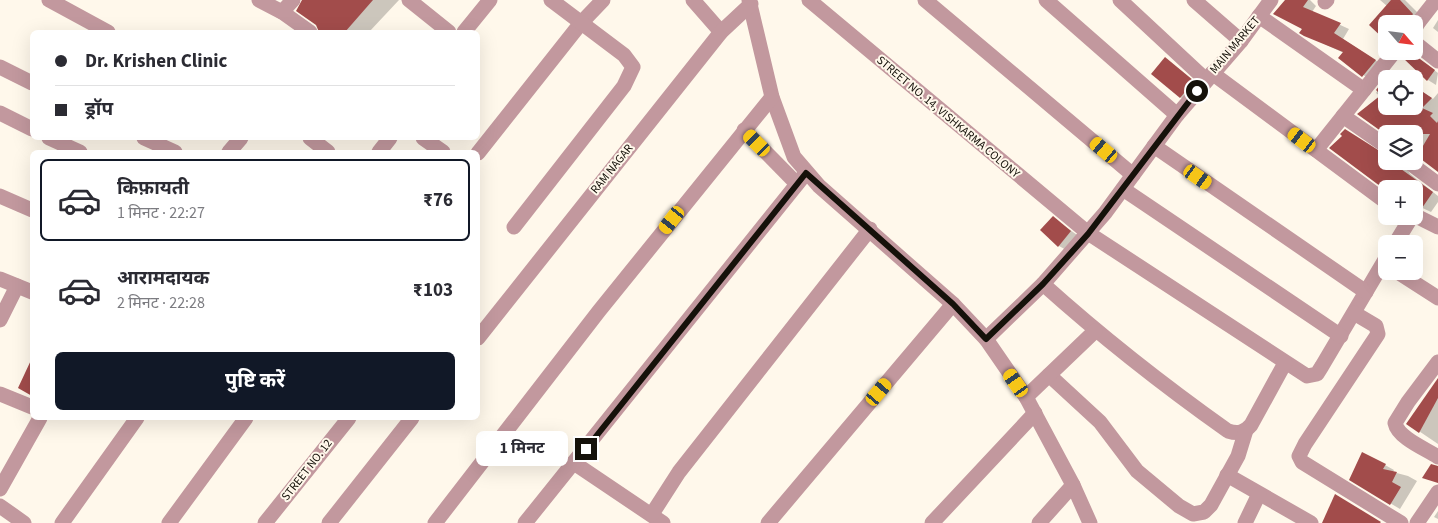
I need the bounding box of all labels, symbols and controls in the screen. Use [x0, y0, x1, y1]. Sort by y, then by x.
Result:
street label: MAIN MARKET [1206, 12, 1264, 77]
north arrow [1378, 15, 1422, 60]
map controls [1378, 15, 1423, 280]
text: Dr. Krishen Clinic [85, 48, 227, 75]
street label: STREET NO. 14, VISHKARMA COLONY [873, 52, 1023, 182]
button: locate [1378, 70, 1423, 115]
route start [1186, 80, 1208, 102]
text: ड्रॉप [85, 96, 113, 123]
car [1285, 125, 1318, 155]
button: layers [1378, 125, 1423, 170]
car [741, 127, 772, 159]
car [1087, 135, 1120, 165]
street label: RAM NAGAR [587, 140, 637, 197]
car [1181, 162, 1214, 192]
text: किफ़ायती [117, 175, 189, 202]
icon: car [57, 178, 102, 223]
button: + [1378, 180, 1423, 225]
text: ₹76 [423, 187, 453, 214]
text: 1 मिनट · 22:27 [117, 202, 205, 224]
car [656, 204, 687, 236]
button: − [1378, 235, 1423, 280]
text: आरामदायक [117, 265, 209, 292]
icon: car [57, 268, 102, 313]
text: ₹103 [413, 277, 453, 304]
text: 2 मिनट · 22:28 [117, 292, 205, 314]
button: पुष्टि करें [55, 352, 455, 410]
car [1001, 366, 1030, 400]
car [863, 376, 894, 408]
callout: 1 मिनट [476, 432, 568, 466]
street label: STREET NO. 12 [278, 436, 336, 504]
text: 1 मिनट [499, 437, 545, 459]
route end [575, 438, 597, 460]

